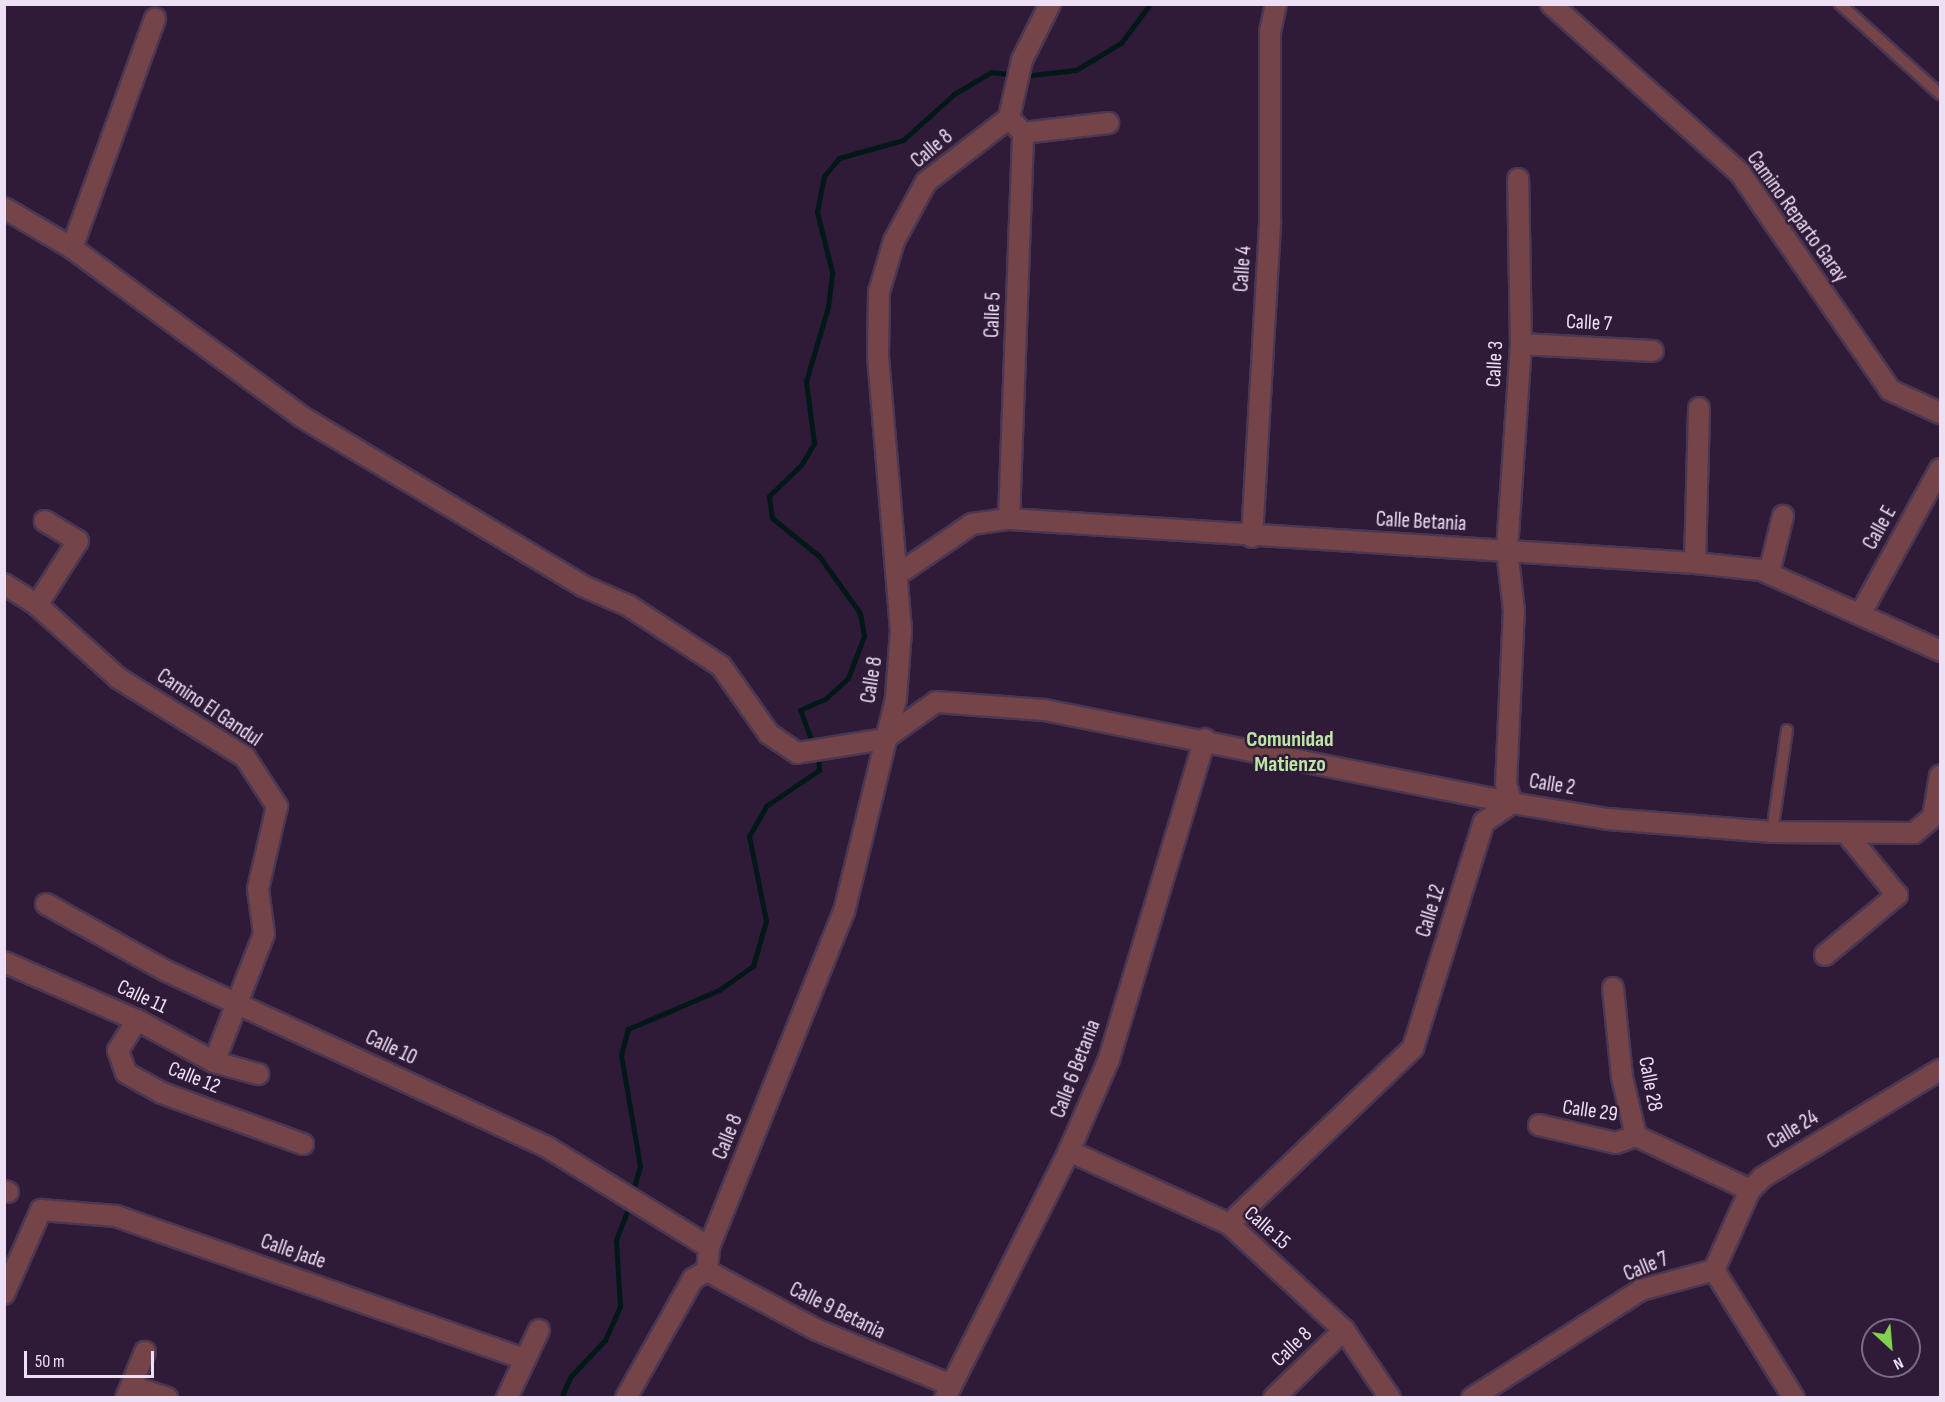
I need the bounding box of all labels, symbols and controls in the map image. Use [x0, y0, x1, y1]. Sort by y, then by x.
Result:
street label: Calle 8 [906, 124, 958, 174]
street label: Camino Reparto Garay [1741, 147, 1853, 287]
street label: Calle 4 [1229, 245, 1257, 293]
street label: Calle 5 [980, 292, 1006, 338]
street label: Calle 7 [1565, 309, 1613, 337]
street label: Calle 3 [1481, 340, 1509, 388]
street label: Calle E [1858, 502, 1902, 554]
street label: Calle Betania [1375, 507, 1467, 537]
street label: Calle 8 [856, 655, 888, 705]
street label: Camino El Gandul [152, 664, 266, 752]
district label: Comunidad Matienzo [1246, 726, 1334, 778]
street label: Calle 2 [1527, 769, 1577, 801]
street label: Calle 12 [1411, 882, 1451, 940]
street label: Calle 11 [113, 975, 171, 1019]
street label: Calle 6 Betania [1046, 1016, 1106, 1122]
street label: Calle 10 [361, 1025, 421, 1071]
street label: Calle 28 [1632, 1054, 1668, 1114]
street label: Calle 12 [164, 1056, 224, 1100]
street label: Calle 29 [1561, 1095, 1619, 1127]
street label: Calle 24 [1763, 1105, 1823, 1155]
street label: Calle 8 [708, 1111, 748, 1163]
street label: Calle 15 [1239, 1201, 1295, 1255]
street label: Calle Jade [257, 1229, 329, 1275]
street label: Calle 7 [1620, 1247, 1672, 1287]
street label: Calle 9 Betania [785, 1277, 889, 1345]
north arrow [1861, 1318, 1921, 1378]
street label: Calle 8 [1266, 1322, 1318, 1372]
scale bar [27, 1339, 158, 1377]
text: 50 m [35, 1351, 65, 1372]
text: N [1890, 1352, 1906, 1373]

